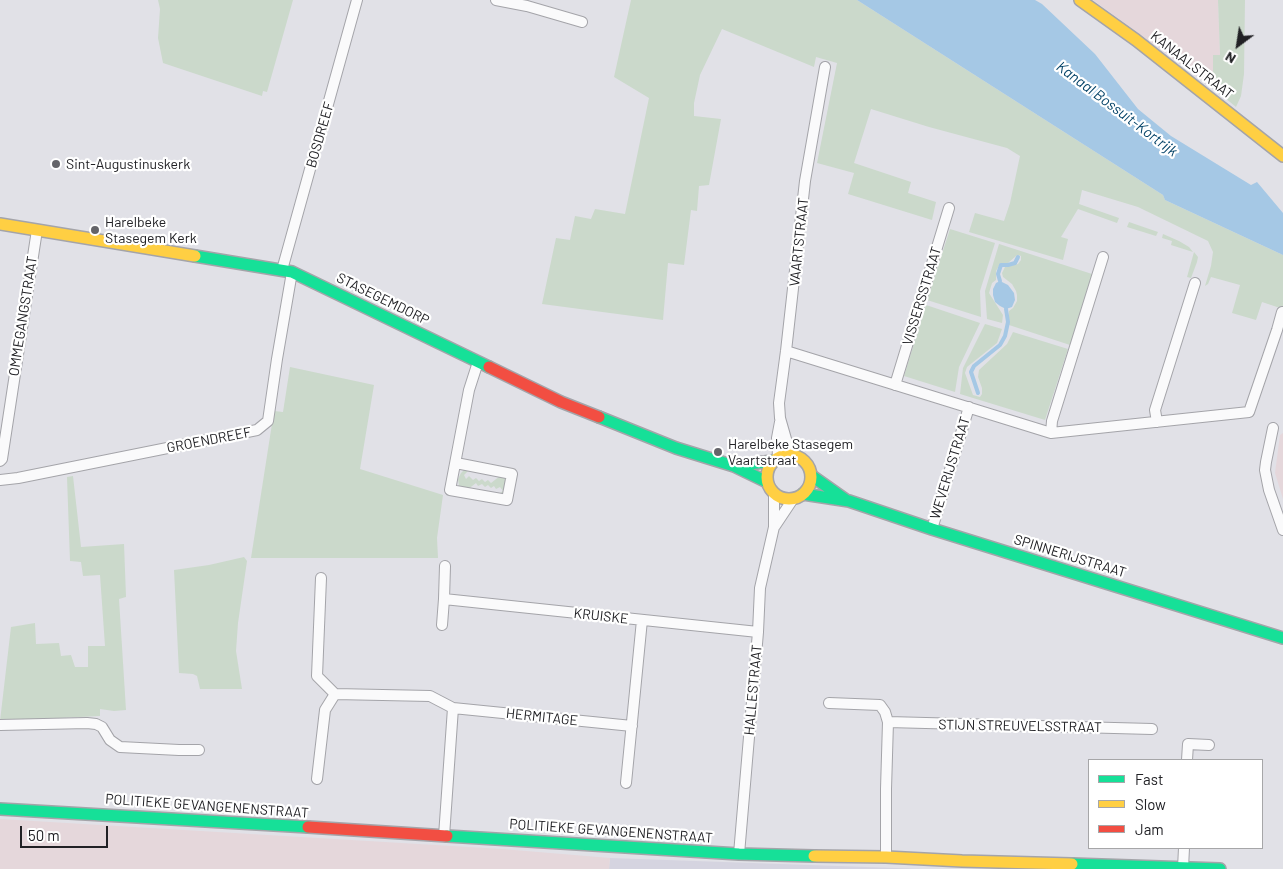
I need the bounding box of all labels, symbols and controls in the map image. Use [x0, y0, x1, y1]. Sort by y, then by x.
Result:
north arrow [1213, 20, 1263, 70]
street label: KANAALSTRAAT [1147, 27, 1237, 103]
water label: Kanaal Bossuit-Kortrijk [1053, 58, 1181, 160]
street label: BOSDREEF [303, 100, 337, 170]
place label: Sint-Augustinuskerk [66, 156, 190, 172]
marker: Sint-Augustinuskerk [50, 158, 62, 170]
street label: VAARTSTRAAT [786, 197, 812, 287]
place label: Harelbeke Stasegem Kerk [105, 214, 197, 246]
marker: Harelbeke Stasegem Kerk [89, 224, 101, 236]
street label: VISSERSSTRAAT [899, 245, 945, 347]
street label: OMMEGANGSTRAAT [5, 255, 41, 377]
street label: STASEGEMDORP [334, 269, 432, 329]
street label: WEVERIJSTRAAT [926, 415, 974, 521]
street label: GROENDREEF [165, 424, 253, 456]
place label: Harelbeke Stasegem Vaartstraat [728, 436, 853, 468]
marker: Harelbeke Stasegem Vaartstraat [712, 446, 724, 458]
street label: SPINNERIJSTRAAT [1012, 531, 1128, 581]
street label: KRUISKE [573, 605, 629, 627]
street label: HALLESTRAAT [741, 644, 765, 736]
street label: HERMITAGE [505, 705, 579, 729]
street label: STIJN STREUVELSSTRAAT [938, 716, 1102, 736]
legend [1088, 759, 1263, 849]
text: Fast [1135, 770, 1163, 788]
street label: POLITIEKE GEVANGENENSTRAAT [105, 791, 309, 821]
text: Slow [1135, 795, 1166, 813]
scale bar [22, 816, 110, 848]
street label: POLITIEKE GEVANGENENSTRAAT [509, 816, 713, 846]
text: Jam [1135, 820, 1164, 838]
text: 50 m [28, 826, 60, 844]

